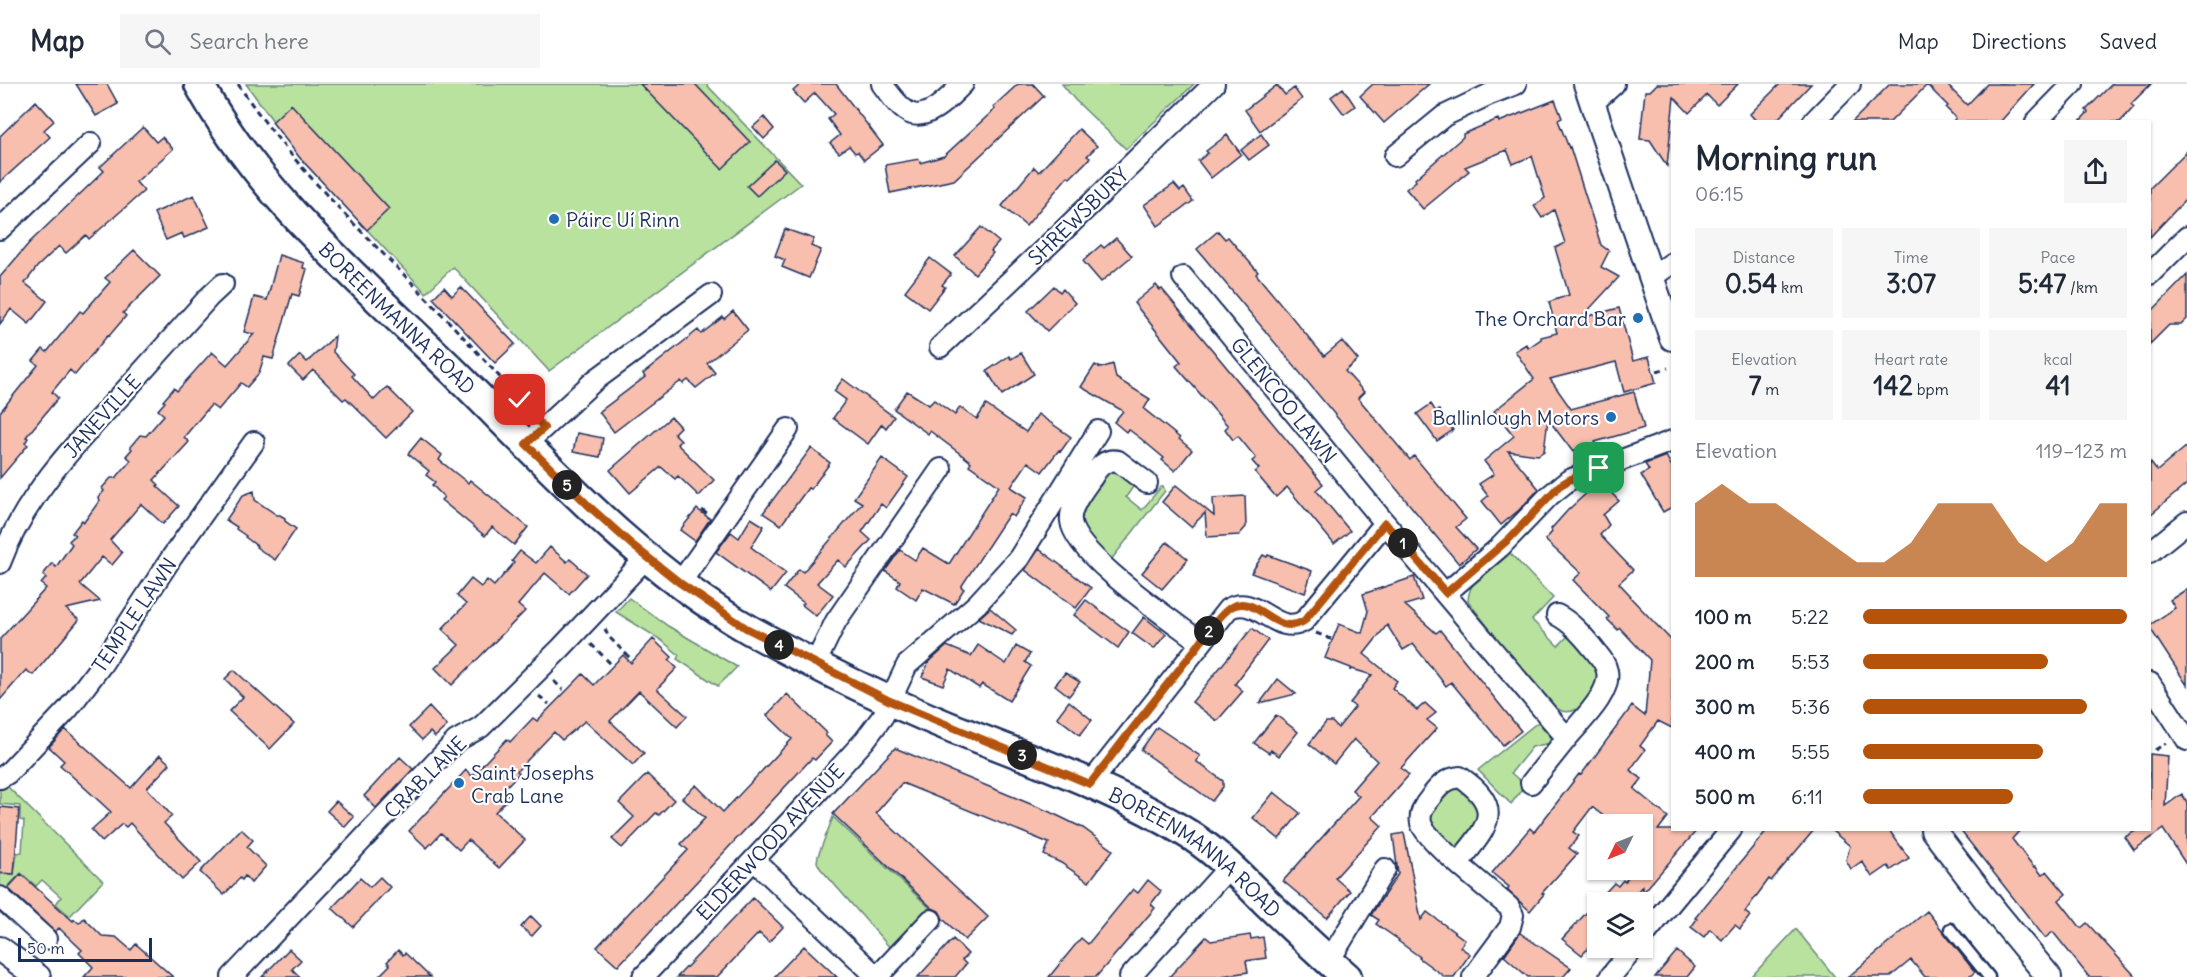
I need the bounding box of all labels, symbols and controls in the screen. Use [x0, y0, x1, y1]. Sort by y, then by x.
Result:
search box [120, 14, 540, 68]
text: Map [30, 23, 84, 59]
icon: search [141, 25, 174, 58]
text: Search here [189, 27, 309, 55]
text: Map [1898, 28, 1939, 55]
text: Directions [1972, 28, 2066, 55]
text: Saved [2099, 28, 2157, 55]
text: Morning run [1695, 137, 1877, 179]
button: share [2064, 140, 2127, 203]
street label: SHREWSBURY [1023, 162, 1133, 270]
text: 06:15 [1695, 181, 1744, 206]
place label: Páirc Uí Rinn [566, 207, 679, 232]
marker: Páirc Uí Rinn [547, 212, 561, 226]
street label: BOREENMANNA ROAD [314, 236, 481, 399]
text: Distance [1733, 247, 1795, 267]
text: Time [1894, 247, 1928, 267]
text: Pace [2041, 247, 2075, 267]
text: 0.54 [1725, 267, 1777, 300]
text: 3:07 [1886, 267, 1936, 300]
text: 5:47 [2018, 267, 2066, 300]
text: km [1777, 277, 1803, 297]
text: /km [2066, 277, 2098, 297]
place label: The Orchard Bar [1475, 306, 1626, 331]
marker: The Orchard Bar [1631, 311, 1645, 325]
street label: GLENCOO LAWN [1226, 332, 1342, 468]
text: Elevation [1731, 349, 1797, 369]
text: Heart rate [1874, 349, 1948, 369]
text: kcal [2044, 349, 2072, 369]
street label: JANEVILLE [58, 369, 146, 463]
text: 7 [1749, 369, 1761, 402]
text: 142 [1873, 369, 1913, 402]
text: 41 [2045, 369, 2071, 402]
pin [494, 374, 545, 425]
text: m [1761, 379, 1779, 399]
text: bpm [1913, 379, 1949, 399]
icon: check [503, 383, 536, 416]
place label: Ballinlough Motors [1432, 405, 1599, 430]
marker: Ballinlough Motors [1604, 410, 1618, 424]
text: Elevation [1695, 438, 1777, 463]
text: 119–123 m [2036, 438, 2127, 463]
pin [1573, 442, 1624, 493]
icon: arrive [1582, 451, 1615, 484]
pin: 5 [552, 470, 582, 500]
text: 5 [562, 475, 572, 495]
pin: 1 [1388, 528, 1418, 558]
text: 1 [1400, 533, 1406, 553]
street label: TEMPLE LAWN [86, 553, 182, 677]
text: 100 m [1695, 604, 1752, 629]
text: 5:22 [1791, 604, 1829, 629]
pin: 2 [1194, 616, 1224, 646]
text: 2 [1205, 621, 1213, 641]
pin: 4 [764, 630, 794, 660]
text: 4 [774, 635, 784, 655]
text: 200 m [1695, 649, 1755, 674]
text: 5:53 [1791, 649, 1830, 674]
text: 300 m [1695, 694, 1755, 719]
text: 5:36 [1791, 694, 1830, 719]
street label: CRAB LANE [379, 731, 471, 823]
text: 400 m [1695, 739, 1755, 764]
text: 5:55 [1791, 739, 1830, 764]
pin: 3 [1007, 740, 1037, 770]
text: 3 [1017, 745, 1027, 765]
street label: ELDERWOOD AVENUE [691, 758, 849, 926]
place label: Saint Josephs Crab Lane [471, 760, 594, 808]
marker: Saint Josephs Crab Lane [452, 776, 466, 790]
street label: BOREENMANNA ROAD [1105, 781, 1286, 922]
text: 500 m [1695, 784, 1755, 809]
text: 6:11 [1791, 784, 1823, 809]
north arrow [1587, 814, 1653, 880]
map controls [1587, 814, 1653, 958]
button: layers [1587, 892, 1653, 958]
scale bar [18, 935, 152, 962]
text: 50 m [27, 938, 65, 958]

